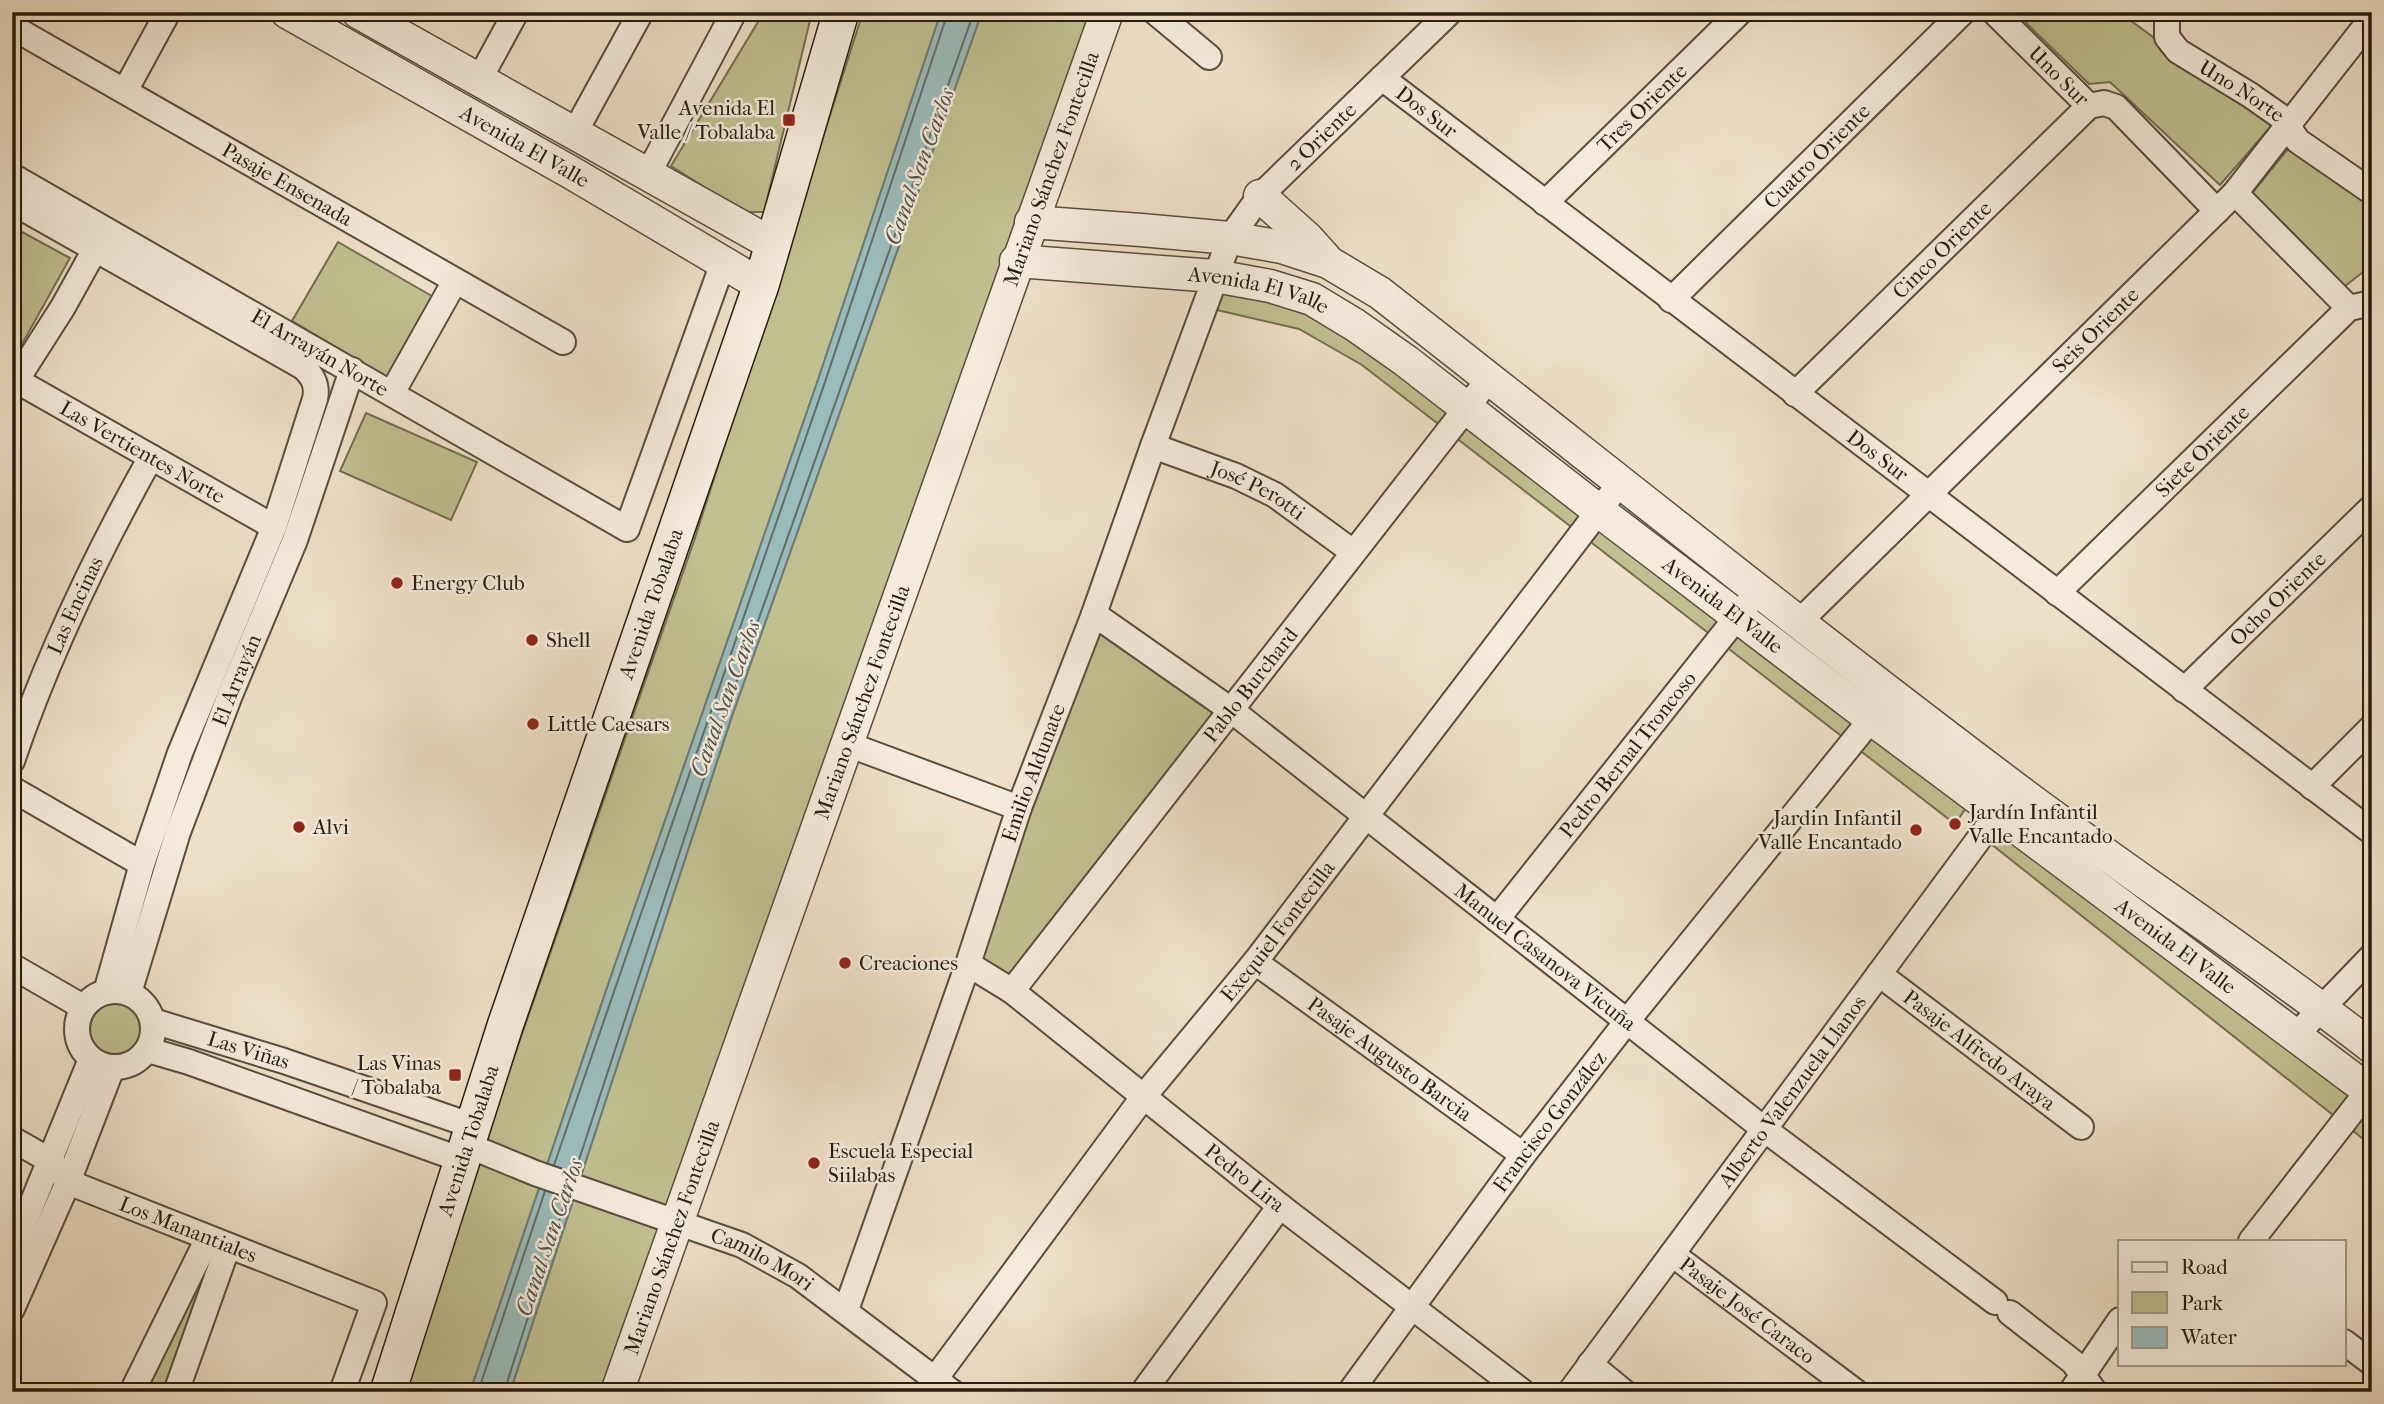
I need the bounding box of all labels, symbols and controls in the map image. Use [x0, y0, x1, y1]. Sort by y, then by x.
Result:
street label: Uno Sur [2024, 41, 2094, 111]
street label: Mariano Sánchez Fontecilla [999, 48, 1104, 289]
street label: Uno Norte [2195, 55, 2289, 127]
street label: Tres Oriente [1592, 59, 1692, 157]
street label: Dos Sur [1391, 81, 1462, 143]
water label: Canal San Carlos [879, 83, 961, 248]
place label: Avenida El Valle / Tobalaba [636, 96, 775, 144]
street label: 2 Oriente [1282, 98, 1361, 175]
street label: Cuatro Oriente [1759, 99, 1875, 213]
street label: Avenida El Valle [455, 100, 594, 193]
marker: Avenida El Valle / Tobalaba [781, 112, 797, 128]
street label: Pasaje Ensenada [218, 138, 357, 231]
street label: Cinco Oriente [1888, 196, 1997, 303]
street label: Avenida El Valle [1186, 262, 1334, 319]
street label: Seis Oriente [2047, 283, 2144, 378]
street label: El Arrayán Norte [247, 304, 393, 402]
street label: Las Vertientes Norte [56, 396, 229, 509]
street label: Siete Oriente [2150, 400, 2254, 502]
street label: Dos Sur [1842, 425, 1913, 486]
street label: José Perotti [1205, 455, 1310, 525]
street label: Avenida Tobalaba [614, 525, 688, 683]
street label: Ocho Oriente [2225, 547, 2331, 651]
street label: Avenida El Valle [1657, 551, 1787, 659]
street label: Las Encinas [42, 552, 108, 658]
place label: Energy Club [411, 571, 525, 595]
marker: Energy Club [389, 575, 405, 591]
street label: Mariano Sánchez Fontecilla [809, 581, 915, 823]
water label: Canal San Carlos [685, 615, 767, 780]
street label: Pablo Burchard [1198, 622, 1303, 747]
place label: Shell [546, 628, 591, 652]
street label: El Arrayán [207, 631, 266, 729]
marker: Shell [524, 632, 540, 648]
street label: Pedro Bernal Troncoso [1554, 667, 1701, 843]
street label: Emilio Aldunate [997, 700, 1070, 845]
place label: Little Caesars [547, 712, 670, 736]
marker: Little Caesars [525, 716, 541, 732]
place label: Jardín Infantil Valle Encantado [1967, 800, 2113, 848]
place label: Jardin Infantil Valle Encantado [1757, 806, 1902, 854]
place label: Alvi [312, 815, 349, 839]
marker: Jardín Infantil Valle Encantado [1947, 816, 1963, 832]
marker: Alvi [291, 819, 307, 835]
marker: Jardin Infantil Valle Encantado [1908, 822, 1924, 838]
street label: Exequiel Fontecilla [1215, 856, 1340, 1006]
street label: Manuel Casanova Vicuña [1450, 878, 1641, 1036]
street label: Avenida El Valle [2110, 893, 2241, 999]
place label: Creaciones [859, 951, 958, 975]
marker: Creaciones [837, 955, 853, 971]
street label: Pasaje Alfredo Araya [1899, 985, 2061, 1116]
street label: Alberto Valenzuela Llanos [1713, 990, 1871, 1193]
street label: Pasaje Augusto Barcia [1303, 992, 1477, 1126]
street label: Las Viñas [205, 1026, 293, 1074]
street label: Francisco González [1488, 1046, 1611, 1197]
place label: Las Vinas / Tobalaba [351, 1051, 441, 1099]
street label: Avenida Tobalaba [433, 1062, 504, 1220]
marker: Las Vinas / Tobalaba [447, 1067, 463, 1083]
street label: Mariano Sánchez Fontecilla [619, 1117, 725, 1358]
street label: Pedro Lira [1200, 1138, 1290, 1217]
place label: Escuela Especial Siilabas [828, 1139, 973, 1187]
water label: Canal San Carlos [510, 1154, 589, 1320]
marker: Escuela Especial Siilabas [806, 1155, 822, 1171]
street label: Los Manantiales [116, 1192, 261, 1268]
street label: Camilo Mori [708, 1223, 819, 1296]
legend [2118, 1240, 2346, 1366]
street label: Pasaje José Caraco [1675, 1252, 1820, 1369]
text: Road [2181, 1255, 2228, 1279]
text: Park [2181, 1291, 2223, 1315]
text: Water [2180, 1325, 2237, 1349]

